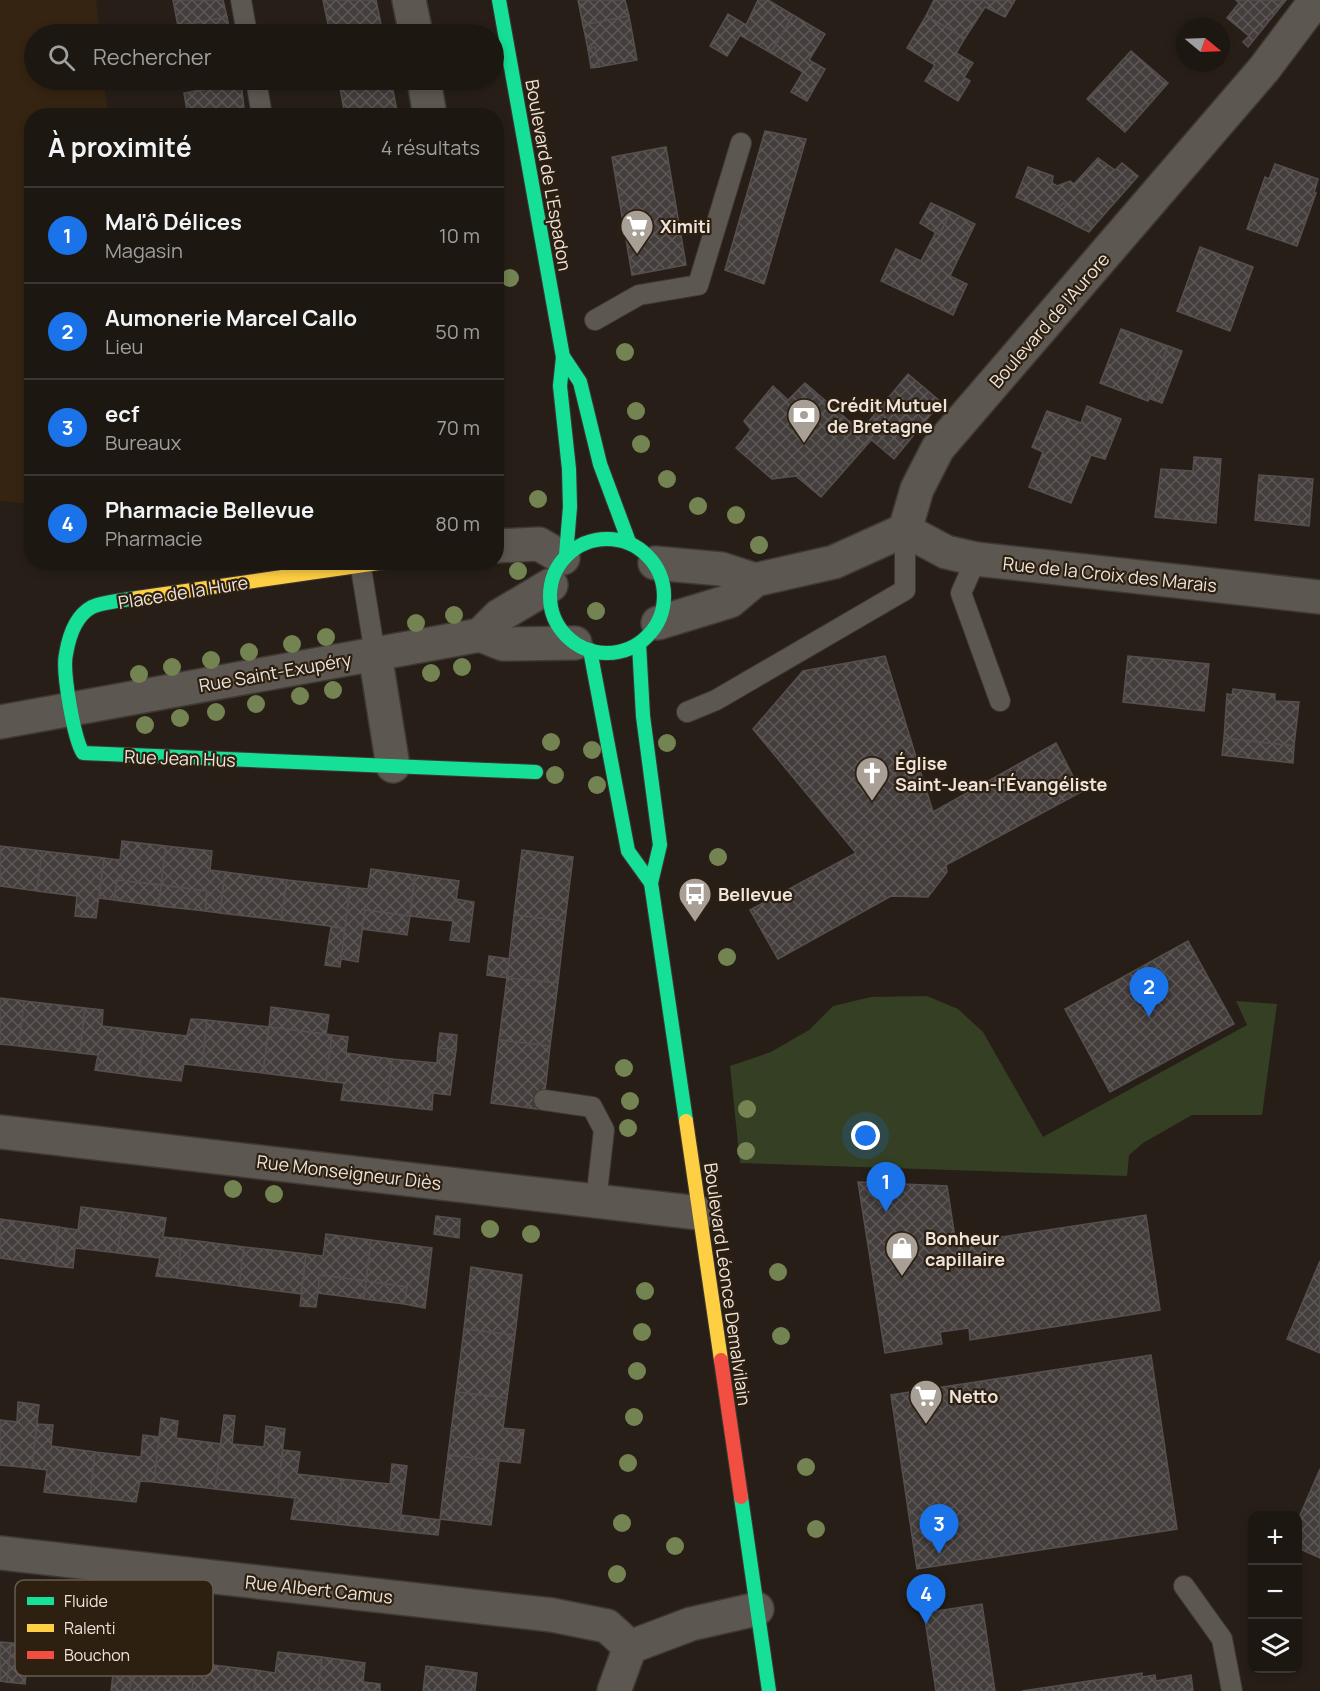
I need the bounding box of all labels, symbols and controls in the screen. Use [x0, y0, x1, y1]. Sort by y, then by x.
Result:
north arrow [1176, 18, 1230, 72]
search box [24, 24, 504, 90]
icon: search [45, 41, 78, 74]
text: Rechercher [93, 42, 212, 72]
street label: Boulevard de L'Espadon [520, 77, 578, 273]
text: À proximité [48, 129, 192, 165]
text: 4 résultats [381, 134, 480, 161]
text: Mal'ô Délices [105, 207, 242, 237]
supermarket icon: Ximiti [619, 208, 655, 255]
place label: Ximiti [660, 214, 711, 238]
text: 1 [63, 222, 72, 249]
text: 10 m [439, 222, 480, 249]
text: Magasin [105, 237, 183, 264]
street label: Boulevard de l'Aurore [984, 247, 1114, 393]
text: Aumonerie Marcel Callo [105, 303, 357, 333]
text: 2 [62, 318, 73, 345]
text: 50 m [435, 318, 480, 345]
text: Lieu [105, 333, 143, 360]
place label: Crédit Mutuel de Bretagne [827, 393, 947, 438]
bank icon: Crédit Mutuel de Bretagne [786, 397, 822, 444]
text: ecf [105, 399, 139, 429]
text: 3 [62, 414, 73, 441]
text: 70 m [437, 414, 480, 441]
text: Bureaux [105, 429, 181, 456]
text: Pharmacie Bellevue [105, 495, 314, 525]
text: 4 [61, 510, 74, 537]
text: 80 m [435, 510, 480, 537]
text: Pharmacie [105, 525, 202, 552]
street label: Rue de la Croix des Marais [1002, 551, 1218, 597]
street label: Place de la Hure [116, 570, 250, 614]
street label: Rue Saint-Exupéry [197, 647, 354, 697]
street label: Rue Jean Hus [124, 744, 236, 772]
place label: Église Saint-Jean-l'Évangéliste [895, 751, 1108, 796]
church icon: Église Saint-Jean-l'Évangéliste [854, 755, 890, 802]
bus stop icon: Bellevue [677, 876, 713, 923]
place label: Bellevue [718, 882, 793, 906]
pin: 2 [1130, 968, 1168, 1017]
your location [851, 1121, 880, 1150]
street label: Rue Monseigneur Diès [255, 1149, 443, 1195]
street label: Boulevard Léonce Demalvilain [699, 1161, 757, 1407]
pin: 1 [866, 1162, 906, 1212]
place label: Bonheur capillaire [925, 1226, 1005, 1271]
shop icon: Bonheur capillaire [884, 1230, 920, 1277]
supermarket icon: Netto [908, 1378, 944, 1425]
place label: Netto [949, 1384, 998, 1408]
pin: 3 [920, 1504, 958, 1554]
map controls [1248, 1511, 1302, 1673]
button: + [1248, 1511, 1302, 1565]
button: − [1248, 1565, 1302, 1619]
street label: Rue Albert Camus [244, 1569, 394, 1609]
pin: 4 [906, 1574, 946, 1624]
legend [15, 1580, 213, 1676]
text: Fluide [64, 1590, 108, 1612]
text: Ralenti [64, 1617, 115, 1639]
button: layers [1248, 1619, 1302, 1673]
text: Bouchon [64, 1644, 130, 1666]

